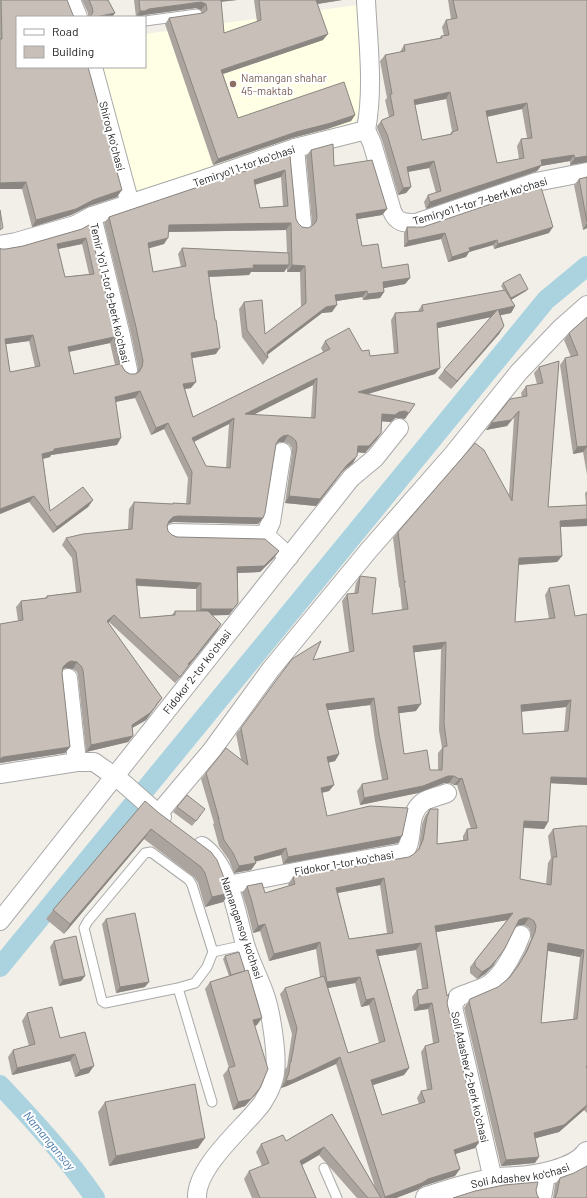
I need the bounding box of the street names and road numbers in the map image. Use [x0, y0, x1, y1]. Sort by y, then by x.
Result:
street label: Shiroq koʻchasi [97, 100, 128, 172]
street label: Temiryoʻl 1-tor koʻchasi [191, 142, 297, 189]
street label: Temiryoʻl 1-tor 7-berk koʻchasi [411, 174, 549, 227]
street label: Temir Yoʻl 1-tor 9-berk koʻchasi [88, 222, 133, 364]
street label: Fidokor 2-tor koʻchasi [160, 627, 234, 716]
street label: Fidokor 1-tor koʻchasi [293, 847, 395, 878]
street label: Namangansoy ko'chasi [219, 875, 266, 981]
street label: Soli Adashev 2-berk koʻchasi [449, 1010, 492, 1144]
street label: Soli Adashev ko'chasi [469, 1160, 571, 1190]

